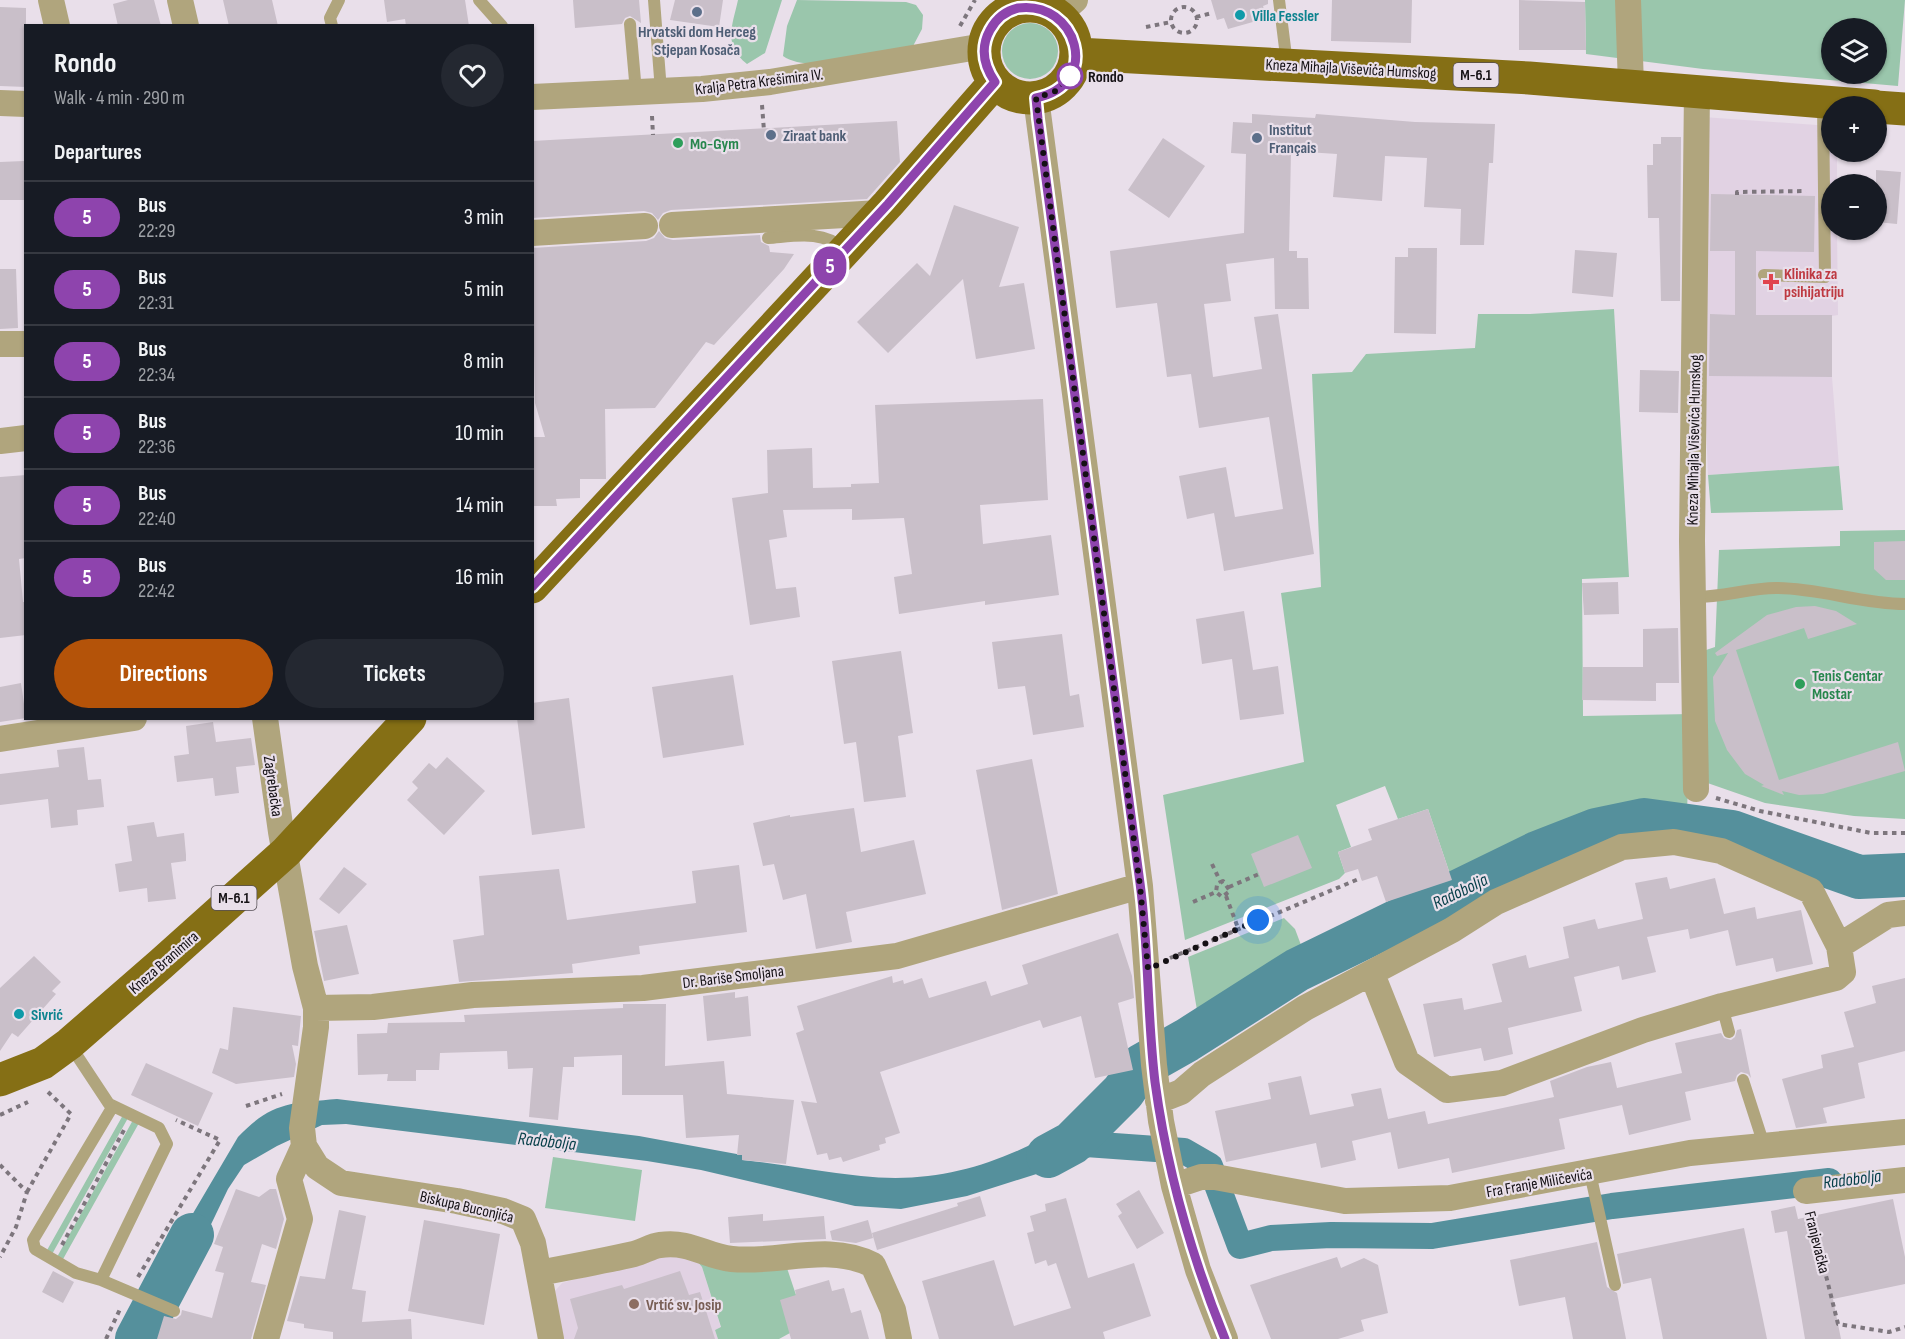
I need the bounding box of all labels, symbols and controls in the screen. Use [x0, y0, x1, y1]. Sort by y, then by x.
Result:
marker: Hrvatski dom Herceg Stjepan Kosača [690, 5, 704, 19]
place label: Villa Fessler [1252, 7, 1319, 26]
marker: Villa Fessler [1233, 8, 1247, 22]
map controls [1821, 18, 1887, 240]
button: layers [1821, 18, 1887, 84]
place label: Hrvatski dom Herceg Stjepan Kosača [638, 23, 756, 60]
button: heart [441, 44, 504, 107]
text: Rondo [54, 47, 117, 80]
street label: Kneza Mihajla Viševića Humskog [1265, 56, 1437, 83]
marker: Rondo [1057, 63, 1083, 89]
road number: M-6.1 [1454, 63, 1498, 87]
street label: Kralja Petra Krešimira IV. [694, 65, 824, 100]
place label: Rondo [1088, 68, 1124, 87]
text: Walk · 4 min · 290 m [54, 86, 185, 110]
button: + [1821, 96, 1887, 162]
place label: Institut Français [1269, 121, 1316, 158]
place label: Ziraat bank [783, 127, 847, 146]
marker: Ziraat bank [764, 128, 778, 142]
marker: Institut Français [1250, 131, 1264, 145]
place label: Mo-Gym [690, 135, 739, 154]
marker: Mo-Gym [671, 136, 685, 150]
text: Departures [54, 139, 142, 166]
button: − [1821, 174, 1887, 240]
text: Bus [138, 192, 167, 219]
text: 3 min [464, 204, 504, 231]
text: 5 [82, 205, 92, 230]
text: 22:29 [138, 219, 175, 243]
line badge: 5 [810, 246, 850, 286]
text: 5 [825, 254, 835, 279]
text: Bus [138, 264, 167, 291]
place label: Klinika za psihijatriju [1784, 265, 1844, 302]
marker: Klinika za psihijatriju [1762, 273, 1780, 291]
text: 5 min [464, 276, 504, 303]
text: 5 [82, 277, 92, 302]
text: 22:31 [138, 291, 174, 315]
text: Bus [138, 336, 167, 363]
text: 8 min [463, 348, 504, 375]
text: 5 [82, 349, 92, 374]
street label: Kneza Mihajla Viševića Humskog [1684, 354, 1705, 526]
text: 22:34 [138, 363, 175, 387]
text: Bus [138, 408, 167, 435]
text: 10 min [455, 420, 504, 447]
text: 5 [82, 421, 92, 446]
text: 22:36 [138, 435, 175, 459]
text: Bus [138, 480, 167, 507]
text: 14 min [456, 492, 504, 519]
text: 5 [82, 493, 92, 518]
text: 22:40 [138, 507, 176, 531]
text: Bus [138, 552, 167, 579]
text: 16 min [456, 564, 504, 591]
text: 5 [82, 565, 92, 590]
text: 22:42 [138, 579, 175, 603]
button: Directions [54, 639, 273, 708]
button: Tickets [285, 639, 504, 708]
place label: Tenis Centar Mostar [1812, 667, 1883, 704]
marker: Tenis Centar Mostar [1793, 677, 1807, 691]
street label: Zagrebačka [259, 755, 286, 818]
water label: Radobolja [1429, 869, 1492, 914]
road number: M-6.1 [212, 886, 256, 910]
your location [1243, 905, 1273, 935]
street label: Kneza Branimira [125, 928, 203, 999]
street label: Dr. Bariše Smoljana [681, 962, 785, 993]
place label: Sivrić [31, 1006, 63, 1025]
marker: Sivrić [12, 1007, 26, 1021]
water label: Radobolja [517, 1128, 578, 1155]
street label: Fra Franje Miličevića [1485, 1165, 1594, 1202]
water label: Radobolja [1822, 1165, 1883, 1193]
street label: Biskupa Buconjića [418, 1187, 515, 1227]
street label: Franjevačka [1800, 1209, 1833, 1275]
place label: Vrtić sv. Josip [646, 1296, 721, 1315]
marker: Vrtić sv. Josip [627, 1297, 641, 1311]

